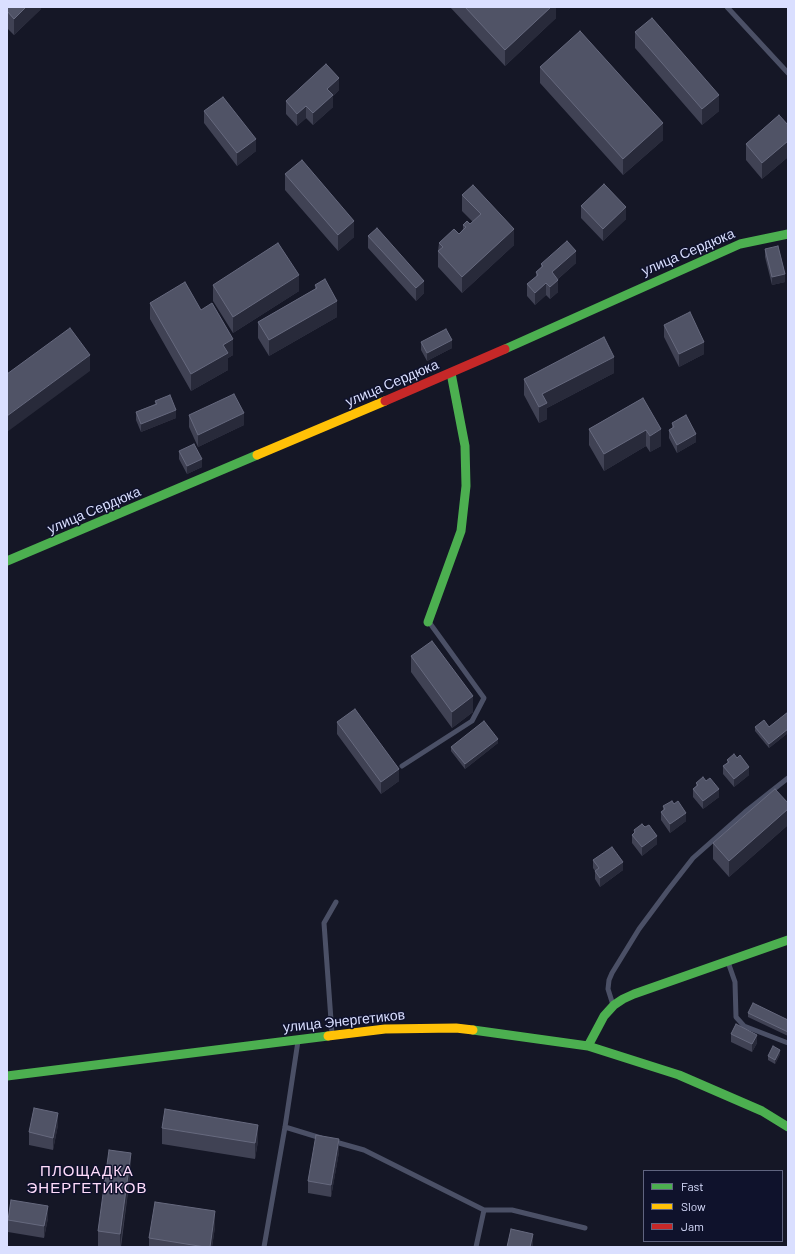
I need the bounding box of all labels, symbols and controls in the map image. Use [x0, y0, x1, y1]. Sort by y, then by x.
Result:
street label: улица Сердюка [639, 225, 737, 279]
street label: улица Сердюка [343, 356, 441, 410]
street label: улица Сердюка [45, 483, 143, 537]
street label: улица Энергетиков [282, 1006, 406, 1036]
district label: ПЛОЩАДКА ЭНЕРГЕТИКОВ [27, 1162, 147, 1197]
legend [643, 1170, 783, 1242]
text: Fast [681, 1179, 704, 1193]
text: Slow [681, 1199, 706, 1213]
text: Jam [681, 1219, 704, 1233]

